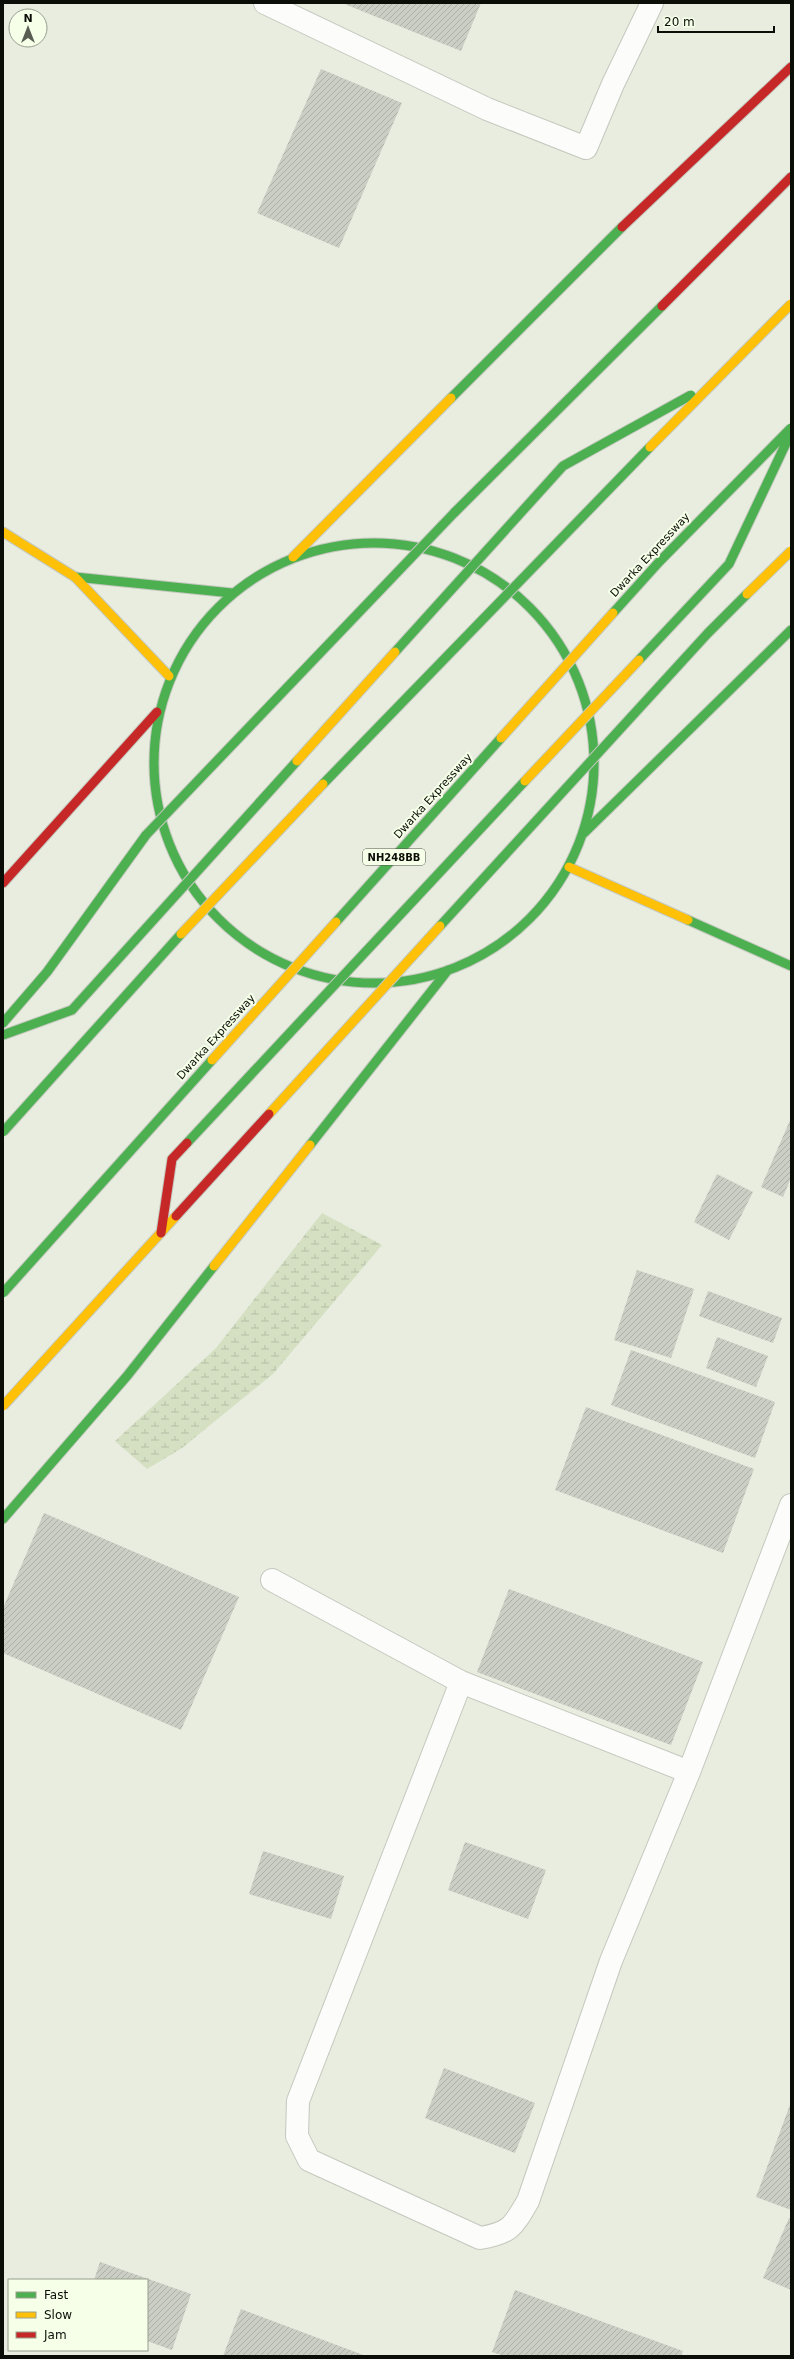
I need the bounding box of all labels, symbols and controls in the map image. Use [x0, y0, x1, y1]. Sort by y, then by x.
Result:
north arrow [8, 8, 48, 48]
scale bar [658, 8, 774, 34]
text: N [23, 12, 33, 25]
text: 20 m [664, 15, 695, 29]
street label: Dwarka Expressway [608, 510, 693, 600]
street label: Dwarka Expressway [391, 750, 475, 841]
road number: NH248BB [363, 849, 425, 865]
street label: Dwarka Expressway [174, 991, 258, 1082]
legend [8, 2279, 148, 2351]
text: Fast [44, 2288, 68, 2302]
text: Slow [44, 2308, 72, 2322]
text: Jam [43, 2328, 67, 2342]

